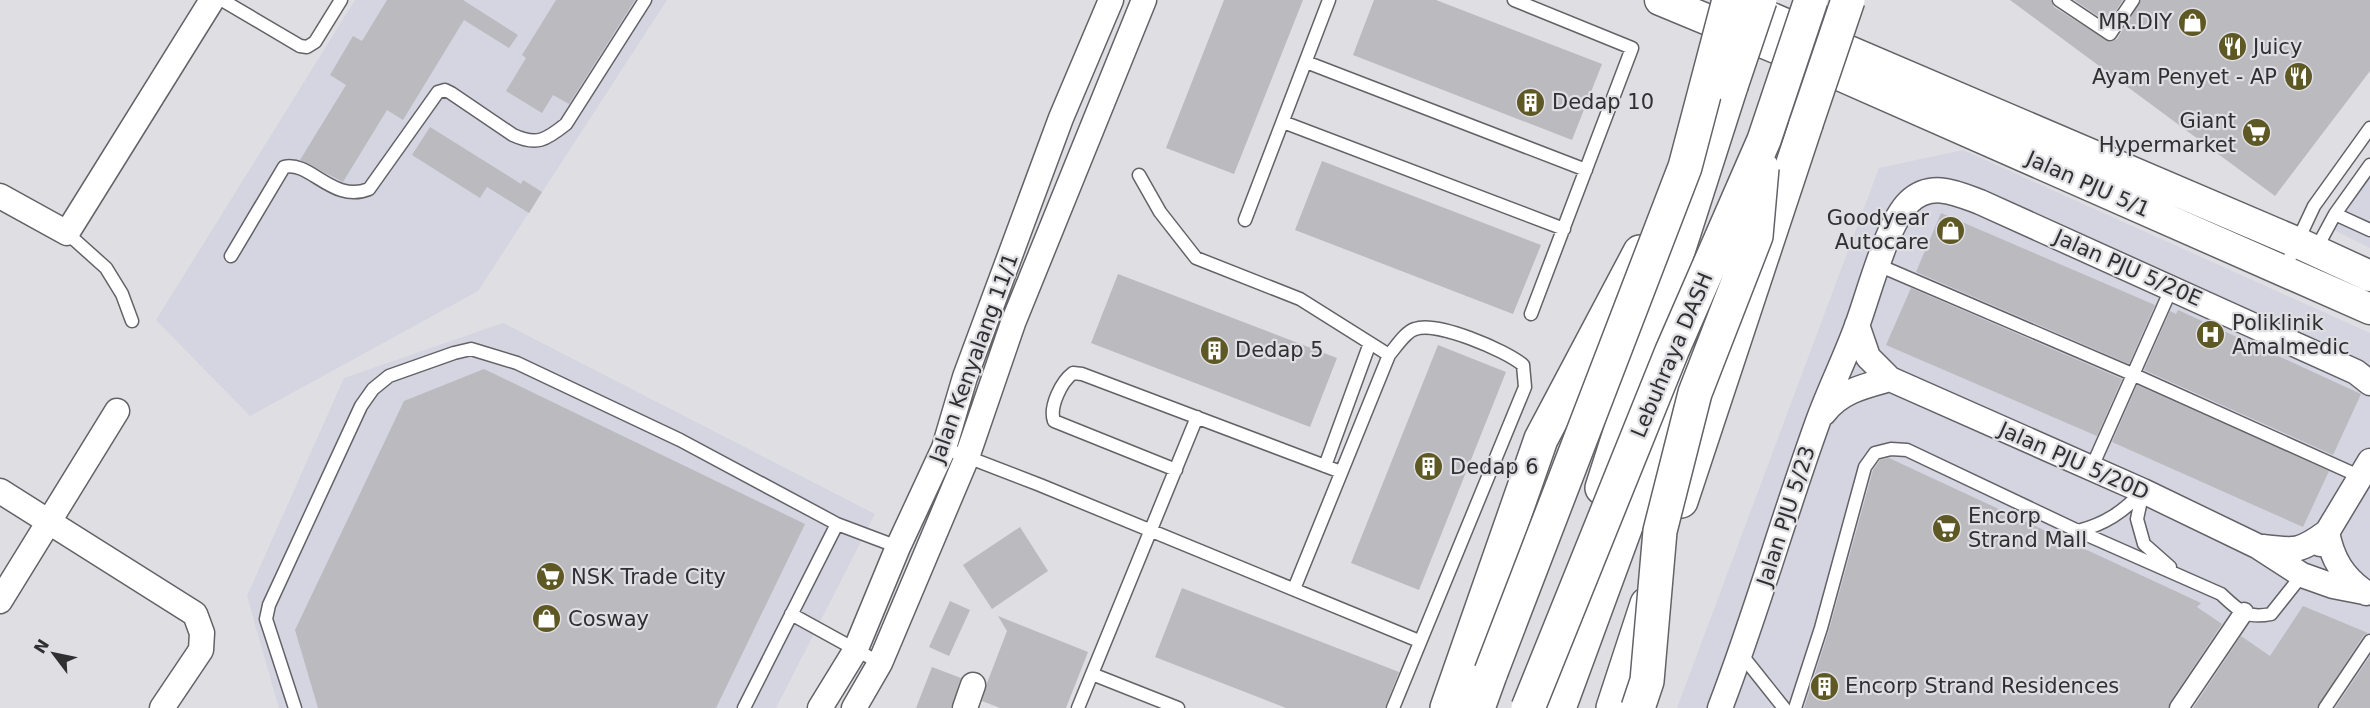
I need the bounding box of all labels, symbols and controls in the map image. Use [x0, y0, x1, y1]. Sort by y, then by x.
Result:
shop icon: MR.DIY [2177, 6, 2209, 38]
place label: MR.DIY [2098, 10, 2172, 34]
restaurant icon: Juicy [2216, 31, 2248, 63]
place label: Juicy [2251, 35, 2302, 59]
restaurant icon: Ayam Penyet - AP [2282, 61, 2314, 93]
place label: Ayam Penyet - AP [2092, 65, 2277, 89]
building icon: Dedap 10 [1515, 86, 1547, 118]
place label: Dedap 10 [1552, 90, 1654, 114]
place label: Giant Hypermarket [2099, 109, 2236, 157]
supermarket icon: Giant Hypermarket [2241, 117, 2273, 149]
street label: Jalan PJU 5/1 [2021, 145, 2153, 222]
place label: Goodyear Autocare [1827, 206, 1929, 254]
shop icon: Goodyear Autocare [1934, 214, 1966, 246]
street label: Jalan PJU 5/20E [2049, 224, 2206, 311]
street label: Jalan Kenyalang 11/1 [924, 250, 1023, 468]
street label: Lebuhraya DASH [1626, 269, 1718, 441]
place label: Poliklinik Amalmedic [2232, 311, 2350, 359]
hospital icon: Poliklinik Amalmedic [2195, 319, 2227, 351]
building icon: Dedap 5 [1198, 334, 1230, 366]
place label: Dedap 5 [1235, 338, 1324, 362]
street label: Jalan PJU 5/20D [1993, 416, 2153, 505]
street label: Jalan PJU 5/23 [1751, 443, 1820, 591]
building icon: Dedap 6 [1413, 451, 1445, 483]
place label: Dedap 6 [1450, 455, 1539, 479]
place label: Encorp Strand Mall [1968, 504, 2087, 552]
supermarket icon: Encorp Strand Mall [1931, 512, 1963, 544]
supermarket icon: NSK Trade City [534, 561, 566, 593]
place label: NSK Trade City [571, 565, 726, 589]
shop icon: Cosway [531, 603, 563, 635]
place label: Cosway [568, 607, 649, 631]
north arrow [24, 624, 84, 684]
text: N [30, 636, 53, 657]
building icon: Encorp Strand Residences [1808, 670, 1840, 702]
place label: Encorp Strand Residences [1845, 674, 2119, 698]

